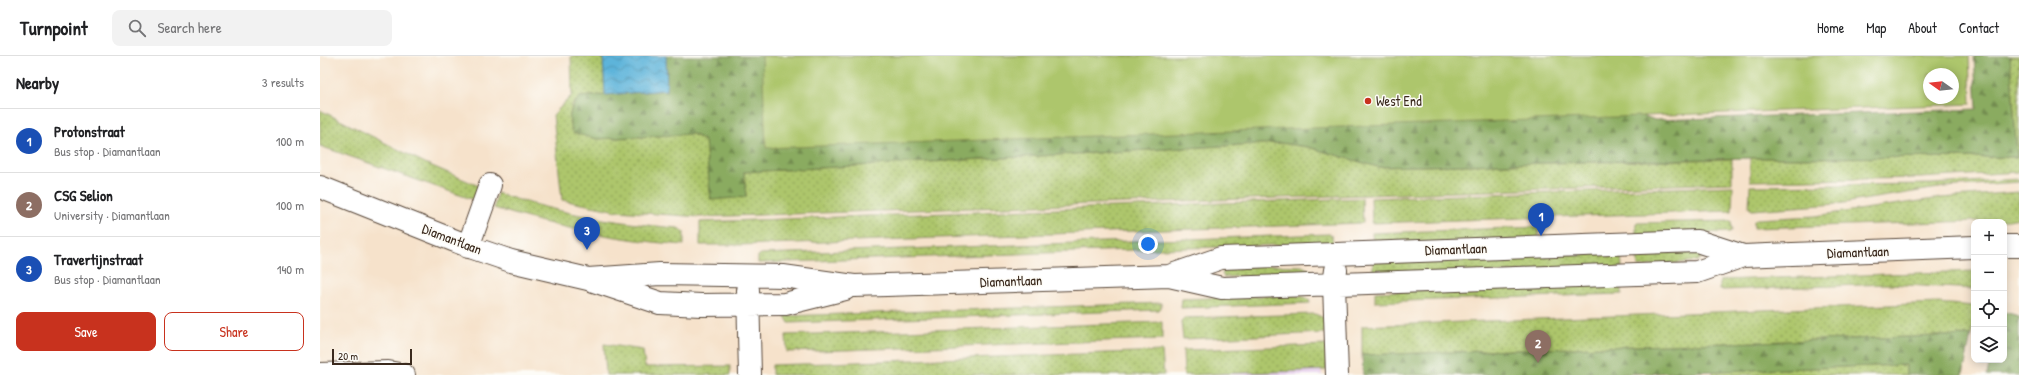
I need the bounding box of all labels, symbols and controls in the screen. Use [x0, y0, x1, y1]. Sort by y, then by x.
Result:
search box [112, 10, 392, 46]
text: Turnpoint [20, 15, 88, 41]
icon: search [126, 17, 148, 39]
text: Search here [158, 17, 222, 38]
text: Home [1817, 18, 1844, 37]
text: Map [1866, 18, 1886, 37]
text: About [1908, 18, 1937, 37]
text: Contact [1959, 18, 1999, 37]
north arrow [1923, 68, 1959, 104]
text: Nearby [16, 71, 59, 94]
text: 3 results [262, 73, 304, 91]
place label: West End [1376, 91, 1422, 110]
marker: West End [1363, 96, 1373, 106]
text: Protonstraat [54, 121, 125, 142]
text: 1 [27, 132, 31, 150]
text: 100 m [276, 132, 304, 150]
text: Bus stop · Diamantlaan [54, 142, 161, 160]
text: CSG Selion [54, 185, 113, 206]
text: 2 [26, 196, 32, 214]
text: 100 m [276, 196, 304, 214]
pin: 1 [1528, 203, 1554, 236]
text: University · Diamantlaan [54, 206, 170, 224]
pin: 3 [574, 217, 600, 250]
street label: Diamantlaan [420, 218, 485, 259]
map controls [1971, 219, 2007, 363]
button: + [1971, 219, 2007, 255]
your location [1138, 234, 1158, 254]
street label: Diamantlaan [1424, 238, 1488, 259]
street label: Diamantlaan [1826, 241, 1890, 262]
text: Travertijnstraat [54, 249, 143, 270]
button: − [1971, 255, 2007, 291]
text: 3 [26, 260, 32, 278]
text: 140 m [277, 260, 304, 278]
text: Bus stop · Diamantlaan [54, 270, 161, 288]
street label: Diamantlaan [979, 270, 1043, 291]
button: locate [1971, 291, 2007, 327]
button: Save [16, 312, 156, 351]
button: Share [164, 312, 304, 351]
button: layers [1971, 327, 2007, 363]
pin: 2 [1525, 330, 1551, 363]
scale bar [332, 347, 412, 366]
text: 20 m [338, 349, 358, 363]

